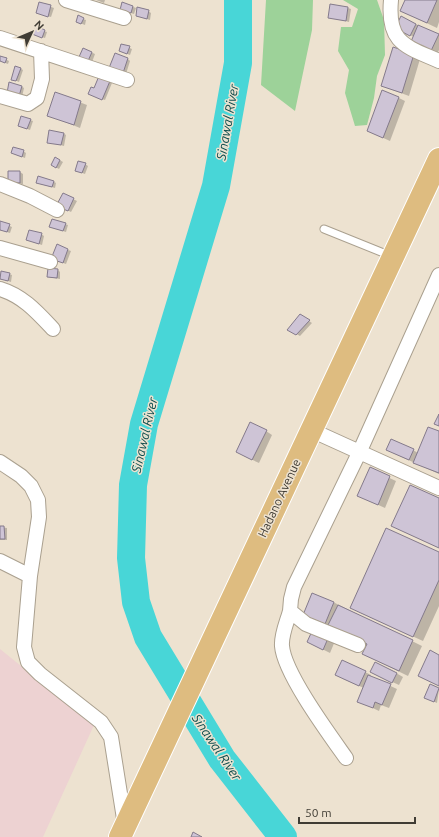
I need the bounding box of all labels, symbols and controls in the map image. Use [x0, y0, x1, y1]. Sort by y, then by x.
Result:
north arrow [12, 12, 52, 52]
text: N [32, 18, 46, 32]
water label: Sinawal River [213, 82, 241, 162]
water label: Sinawal River [128, 395, 160, 475]
street label: Hadano Avenue [255, 457, 303, 539]
water label: Sinawal River [189, 710, 245, 784]
scale bar [299, 799, 415, 825]
text: 50 m [305, 806, 332, 819]

